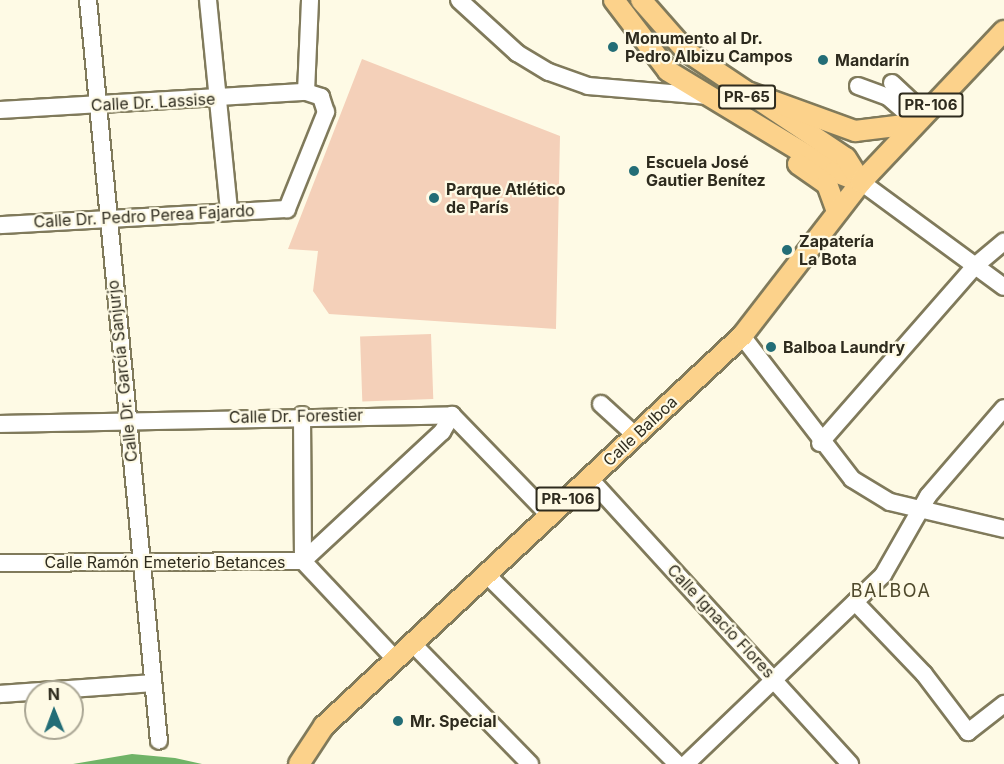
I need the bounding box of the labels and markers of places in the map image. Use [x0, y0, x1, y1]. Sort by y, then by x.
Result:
place label: Monumento al Dr. Pedro Albizu Campos [625, 28, 793, 66]
marker: Monumento al Dr. Pedro Albizu Campos [606, 40, 620, 54]
place label: Mandarín [835, 50, 909, 70]
marker: Mandarín [816, 53, 830, 67]
place label: Escuela José Gautier Benítez [646, 152, 766, 190]
marker: Escuela José Gautier Benítez [627, 164, 641, 178]
place label: Parque Atlético de París [446, 179, 566, 217]
marker: Parque Atlético de París [427, 191, 441, 205]
place label: Zapatería La Bota [799, 231, 874, 269]
marker: Zapatería La Bota [780, 243, 794, 257]
place label: Balboa Laundry [783, 337, 905, 357]
marker: Balboa Laundry [764, 340, 778, 354]
place label: Mr. Special [410, 711, 497, 731]
marker: Mr. Special [391, 714, 405, 728]

